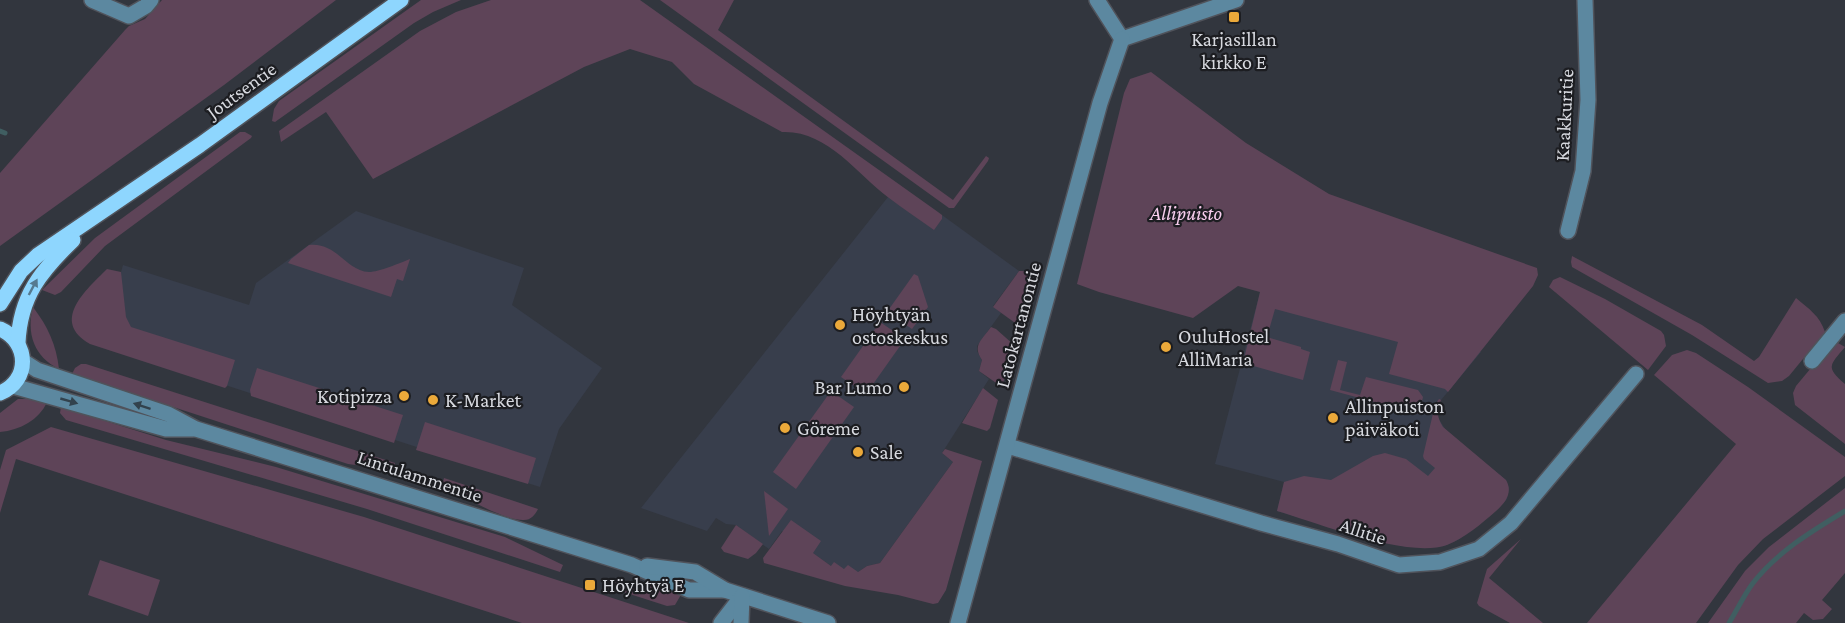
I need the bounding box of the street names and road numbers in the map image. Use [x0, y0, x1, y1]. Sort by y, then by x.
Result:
street label: Joutsentie [200, 57, 281, 125]
street label: Kaakkuritie [1551, 68, 1577, 162]
street label: Latokartanontie [991, 260, 1045, 390]
street label: Lintulammentie [355, 445, 485, 507]
street label: Allitie [1337, 513, 1389, 549]

